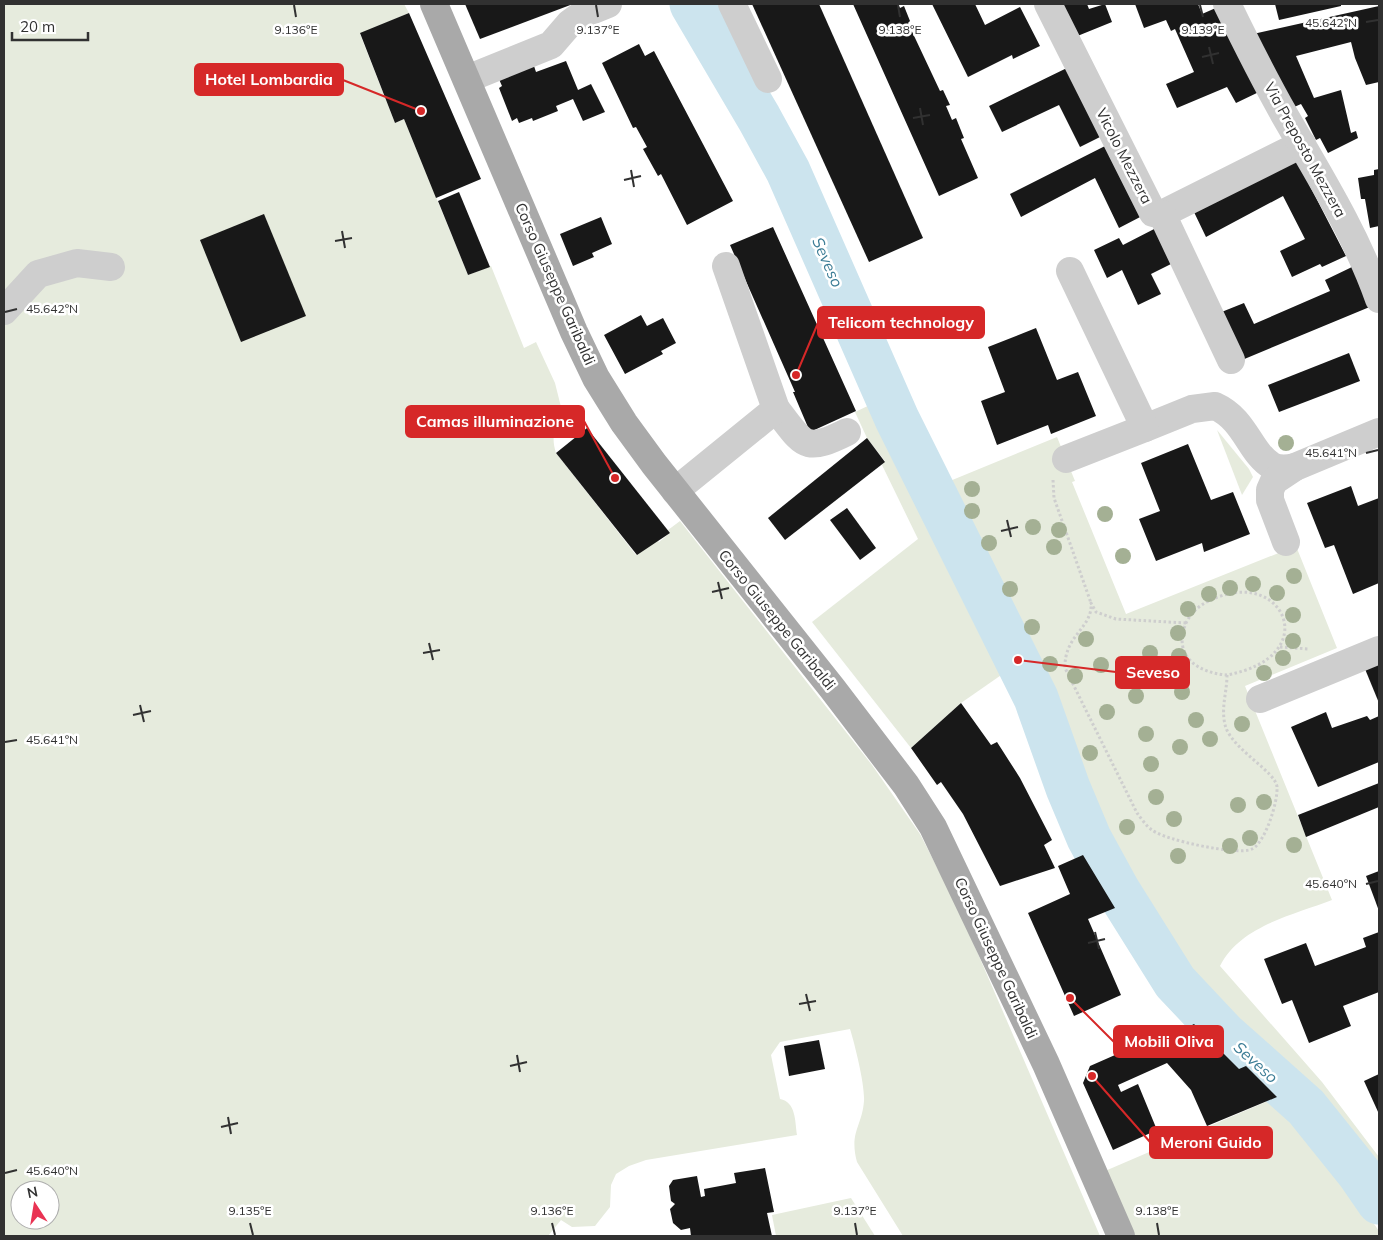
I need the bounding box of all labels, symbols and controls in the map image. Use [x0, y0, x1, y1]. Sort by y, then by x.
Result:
scale bar [12, 10, 89, 42]
text: 45.642°N [1305, 15, 1357, 30]
text: 20 m [20, 17, 55, 36]
text: 9.136°E [274, 22, 318, 37]
text: 9.137°E [576, 22, 620, 37]
text: 9.138°E [878, 22, 922, 37]
text: 9.139°E [1181, 22, 1225, 37]
callout: Hotel Lombardia [195, 64, 343, 95]
text: Hotel Lombardia [205, 69, 333, 89]
street label: Via Preposto Mezzera [1260, 79, 1351, 221]
street label: Vicolo Mezzera [1092, 105, 1157, 207]
street label: Corso Giuseppe Garibaldi [511, 200, 600, 368]
water label: Seveso [808, 234, 848, 290]
text: 45.642°N [26, 301, 78, 316]
callout: Telicom technology [818, 307, 984, 338]
text: Telicom technology [828, 312, 974, 332]
callout: Camas illuminazione [406, 406, 584, 437]
text: Camas illuminazione [416, 411, 574, 431]
text: 45.641°N [1305, 445, 1357, 460]
street label: Corso Giuseppe Garibaldi [715, 545, 840, 694]
callout: Seveso [1116, 657, 1189, 688]
text: Seveso [1126, 662, 1180, 682]
text: 45.641°N [26, 732, 78, 747]
street label: Corso Giuseppe Garibaldi [951, 874, 1042, 1041]
text: 45.640°N [1305, 876, 1357, 891]
callout: Mobili Oliva [1114, 1026, 1223, 1057]
text: Mobili Oliva [1124, 1031, 1214, 1051]
water label: Seveso [1230, 1037, 1282, 1087]
callout: Meroni Guido [1150, 1127, 1272, 1158]
text: Meroni Guido [1160, 1132, 1262, 1152]
text: 45.640°N [26, 1163, 78, 1178]
north arrow [10, 1180, 60, 1230]
text: N [25, 1182, 39, 1202]
text: 9.135°E [228, 1203, 272, 1218]
text: 9.136°E [530, 1203, 574, 1218]
text: 9.137°E [833, 1203, 877, 1218]
text: 9.138°E [1135, 1203, 1179, 1218]

